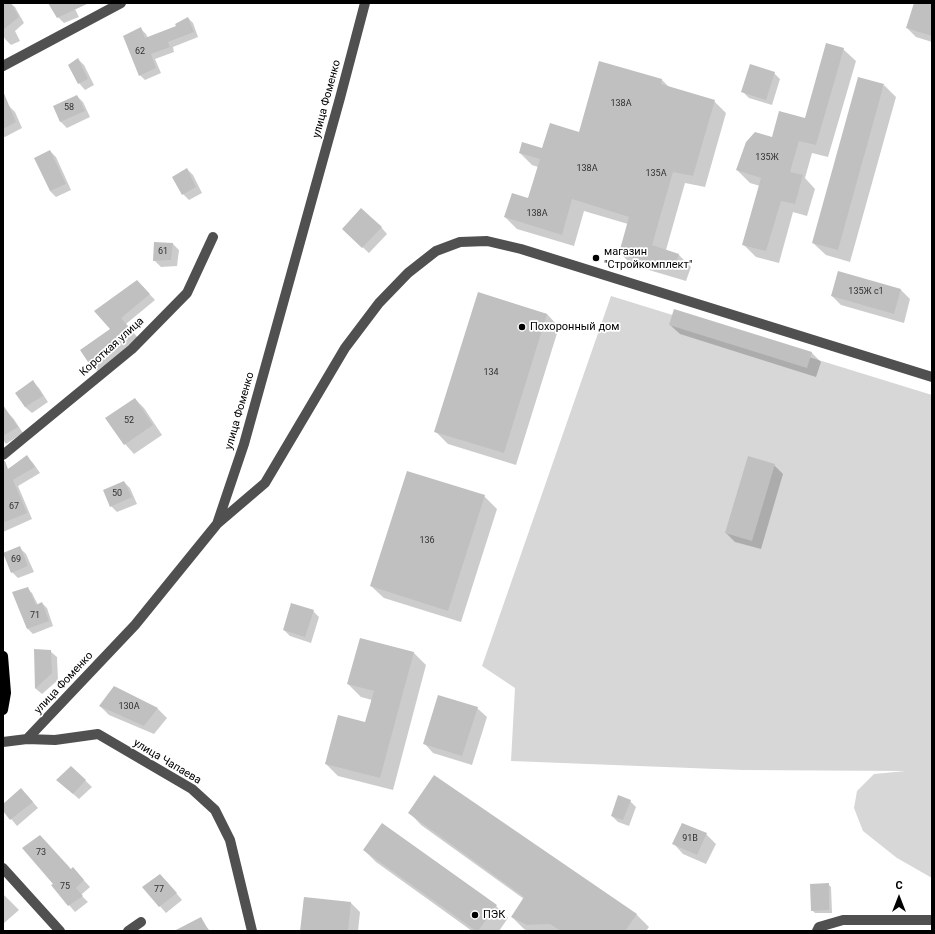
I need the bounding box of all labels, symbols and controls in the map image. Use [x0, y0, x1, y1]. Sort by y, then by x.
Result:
house number: 62 [135, 47, 145, 57]
street label: улица Фоменко [310, 59, 344, 139]
house number: 138А [610, 99, 632, 109]
house number: 58 [64, 103, 74, 113]
house number: 135Ж [755, 153, 779, 163]
house number: 138А [576, 164, 598, 174]
house number: 135А [645, 169, 667, 179]
house number: 138А [526, 209, 548, 219]
place label: магазин "Стройкомплект" [604, 245, 692, 271]
house number: 61 [158, 247, 168, 257]
marker: магазин "Стройкомплект" [591, 253, 601, 263]
house number: 135Ж с1 [848, 287, 884, 297]
street label: Короткая улица [77, 315, 147, 379]
place label: Похоронный дом [530, 320, 619, 334]
marker: Похоронный дом [517, 322, 527, 332]
house number: 134 [483, 368, 499, 378]
street label: улица Фоменко [223, 371, 257, 451]
house number: 52 [124, 416, 134, 426]
house number: 50 [112, 489, 122, 499]
house number: 67 [9, 502, 19, 512]
house number: 136 [419, 536, 435, 546]
house number: 69 [11, 555, 21, 565]
house number: 71 [30, 611, 40, 621]
street label: улица Фоменко [32, 649, 96, 717]
house number: 130А [118, 702, 140, 712]
street label: улица Чапаева [131, 737, 203, 787]
house number: 91В [682, 834, 698, 844]
house number: 73 [36, 848, 46, 858]
north arrow [879, 878, 919, 918]
text: С [895, 879, 903, 892]
house number: 75 [60, 882, 70, 892]
house number: 77 [154, 885, 164, 895]
place label: ПЭК [483, 908, 505, 922]
marker: ПЭК [470, 910, 480, 920]

